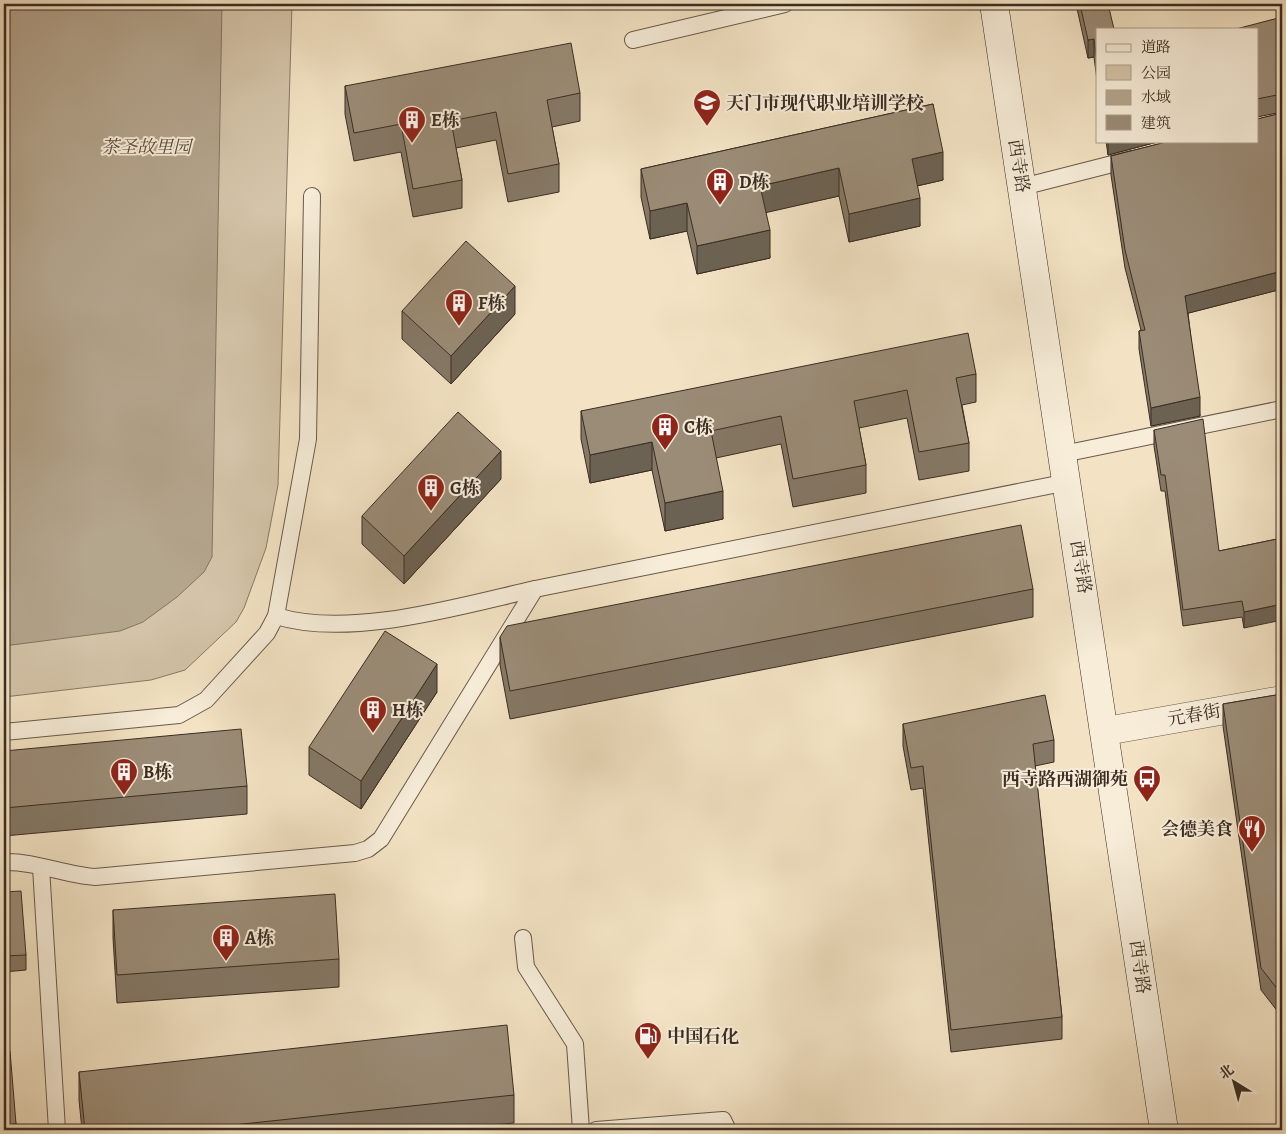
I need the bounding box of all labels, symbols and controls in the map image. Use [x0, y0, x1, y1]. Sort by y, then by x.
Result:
legend [1096, 28, 1258, 142]
text: 道路 [1141, 37, 1171, 57]
text: 公园 [1141, 63, 1171, 83]
text: 水域 [1141, 87, 1171, 107]
school or university icon: 天门市现代职业培训学校 [692, 88, 722, 127]
place label: 天门市现代职业培训学校 [726, 91, 924, 115]
building icon: E栋 [397, 105, 427, 144]
place label: E栋 [431, 108, 460, 132]
text: 建筑 [1141, 113, 1171, 133]
park label: 茶圣故里园 [101, 135, 194, 159]
street label: 西寺路 [1003, 137, 1035, 195]
building icon: D栋 [705, 167, 735, 206]
place label: D栋 [739, 170, 770, 194]
building icon: F栋 [444, 288, 474, 327]
place label: F栋 [478, 291, 506, 315]
building icon: C栋 [650, 412, 680, 451]
place label: C栋 [684, 415, 713, 439]
building icon: G栋 [416, 473, 446, 512]
place label: G栋 [450, 476, 480, 500]
street label: 西寺路 [1065, 538, 1097, 596]
building icon: H栋 [358, 695, 388, 734]
place label: H栋 [392, 698, 423, 722]
street label: 元春街 [1165, 698, 1223, 732]
building icon: B栋 [109, 757, 139, 796]
place label: B栋 [143, 760, 172, 784]
bus stop icon: 西寺路西湖御苑 [1132, 764, 1162, 803]
place label: 西寺路西湖御苑 [1002, 767, 1128, 791]
restaurant icon: 会德美食 [1237, 814, 1267, 853]
place label: 会德美食 [1161, 817, 1233, 841]
building icon: A栋 [211, 923, 241, 962]
place label: A栋 [244, 926, 274, 950]
street label: 西寺路 [1124, 939, 1156, 995]
fuel station icon: 中国石化 [633, 1021, 663, 1060]
place label: 中国石化 [667, 1024, 739, 1048]
north arrow [1208, 1056, 1258, 1106]
text: 北 [1215, 1060, 1238, 1084]

